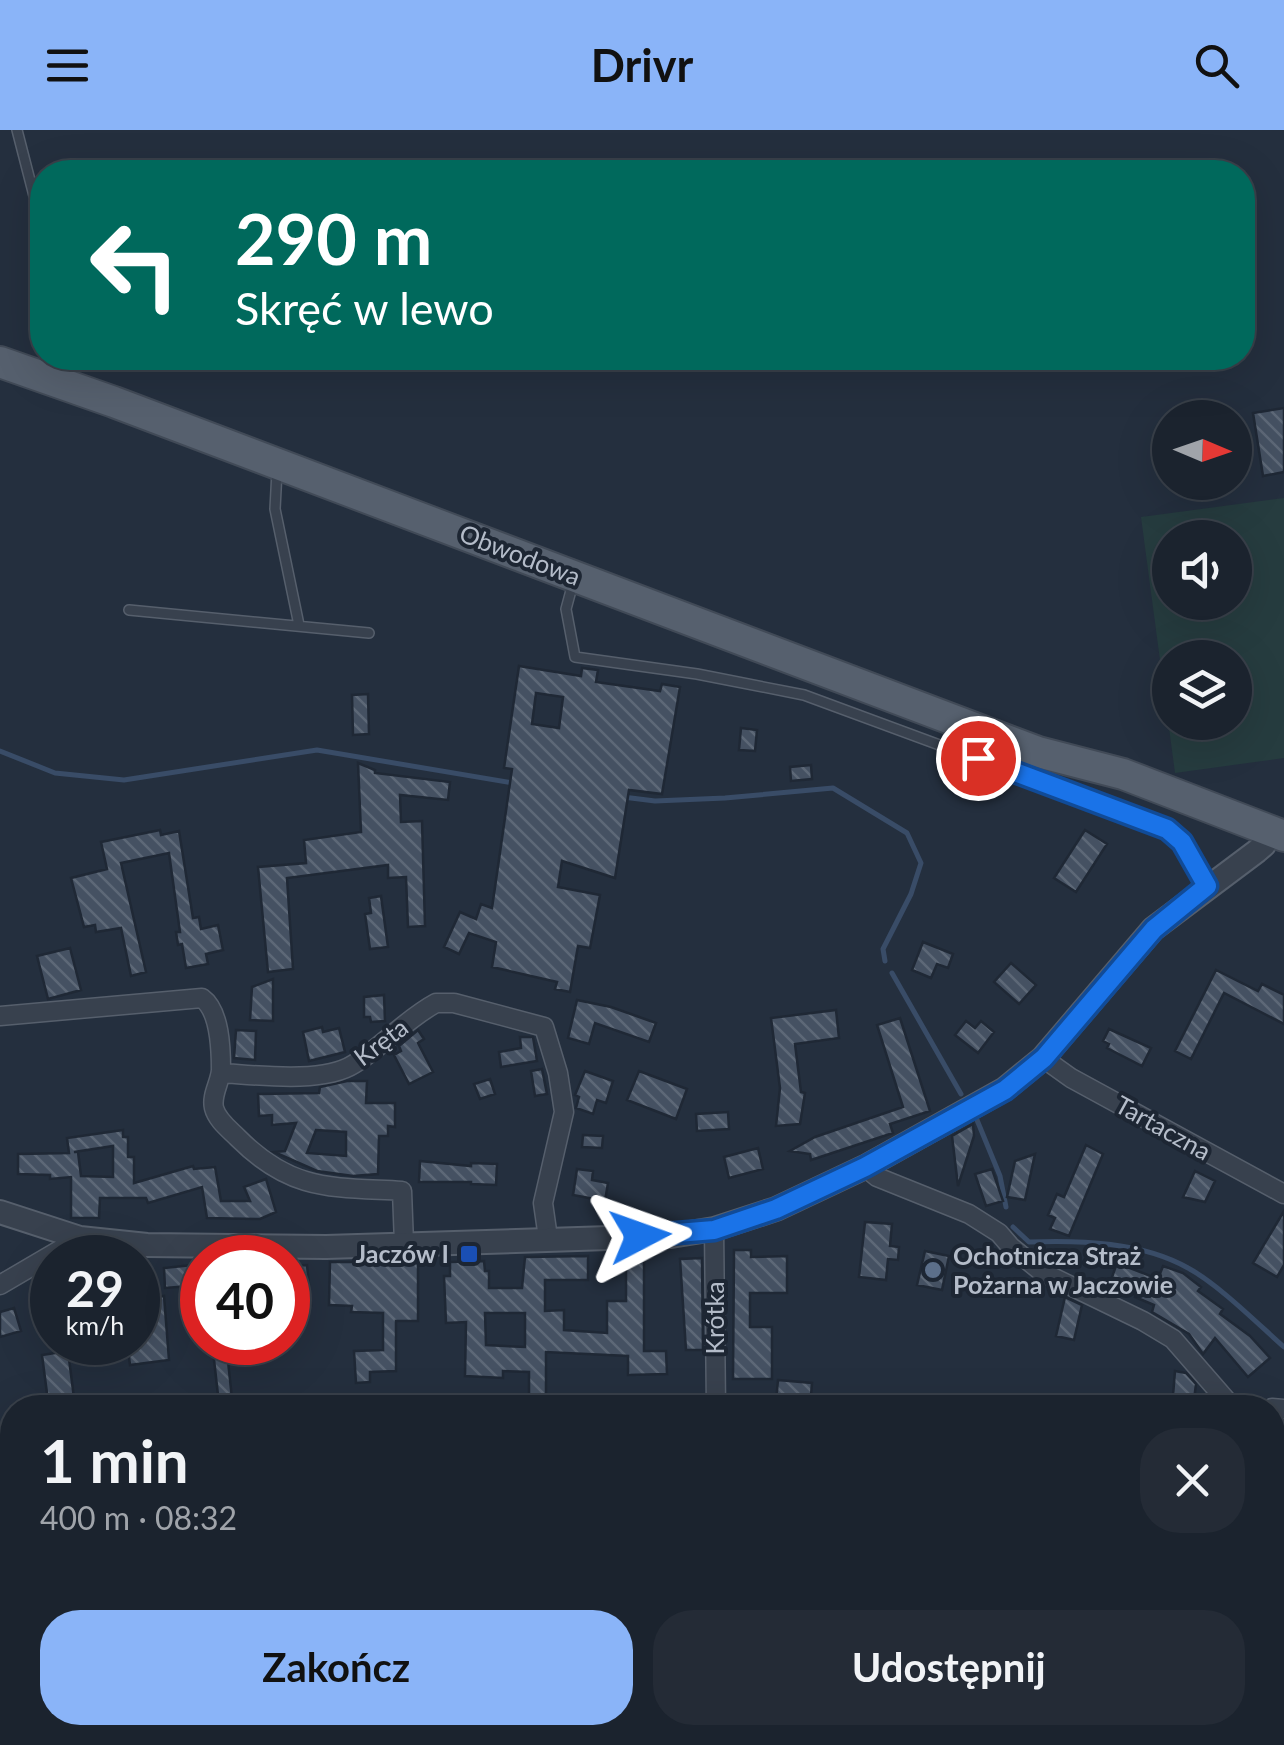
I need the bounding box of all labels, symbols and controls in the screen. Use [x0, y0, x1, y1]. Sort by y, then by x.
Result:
icon: menu [40, 38, 95, 93]
text: Drivr [591, 38, 693, 92]
icon: search [1189, 38, 1244, 93]
text: 290 m [235, 196, 432, 280]
icon: left [70, 200, 200, 330]
text: Skręć w lewo [235, 281, 494, 335]
north arrow [1152, 400, 1252, 500]
map controls [1152, 400, 1252, 740]
street label: Obwodowa [456, 517, 585, 591]
button: sound [1152, 520, 1252, 620]
button: layers [1152, 640, 1252, 740]
pin [936, 716, 1021, 801]
icon: arrive [951, 731, 1006, 786]
street label: Kręta [348, 1011, 413, 1071]
street label: Tartaczna [1111, 1089, 1216, 1166]
position arrow [588, 1184, 692, 1288]
speed limit sign: 40 [180, 1235, 310, 1365]
place label: Jaczów I [356, 1238, 449, 1268]
place label: Ochotnicza Straż Pożarna w Jaczowie [953, 1240, 1173, 1299]
marker: Jaczów I [458, 1243, 480, 1265]
text: 29 [66, 1258, 124, 1318]
marker: Ochotnicza Straż Pożarna w Jaczowie [922, 1259, 944, 1281]
street label: Krótka [699, 1281, 729, 1355]
text: km/h [66, 1310, 124, 1340]
text: 1 min [40, 1424, 189, 1496]
button: close [1140, 1428, 1245, 1533]
text: 400 m · 08:32 [40, 1498, 237, 1537]
button: Zakończ [40, 1610, 633, 1725]
button: Udostępnij [653, 1610, 1245, 1725]

